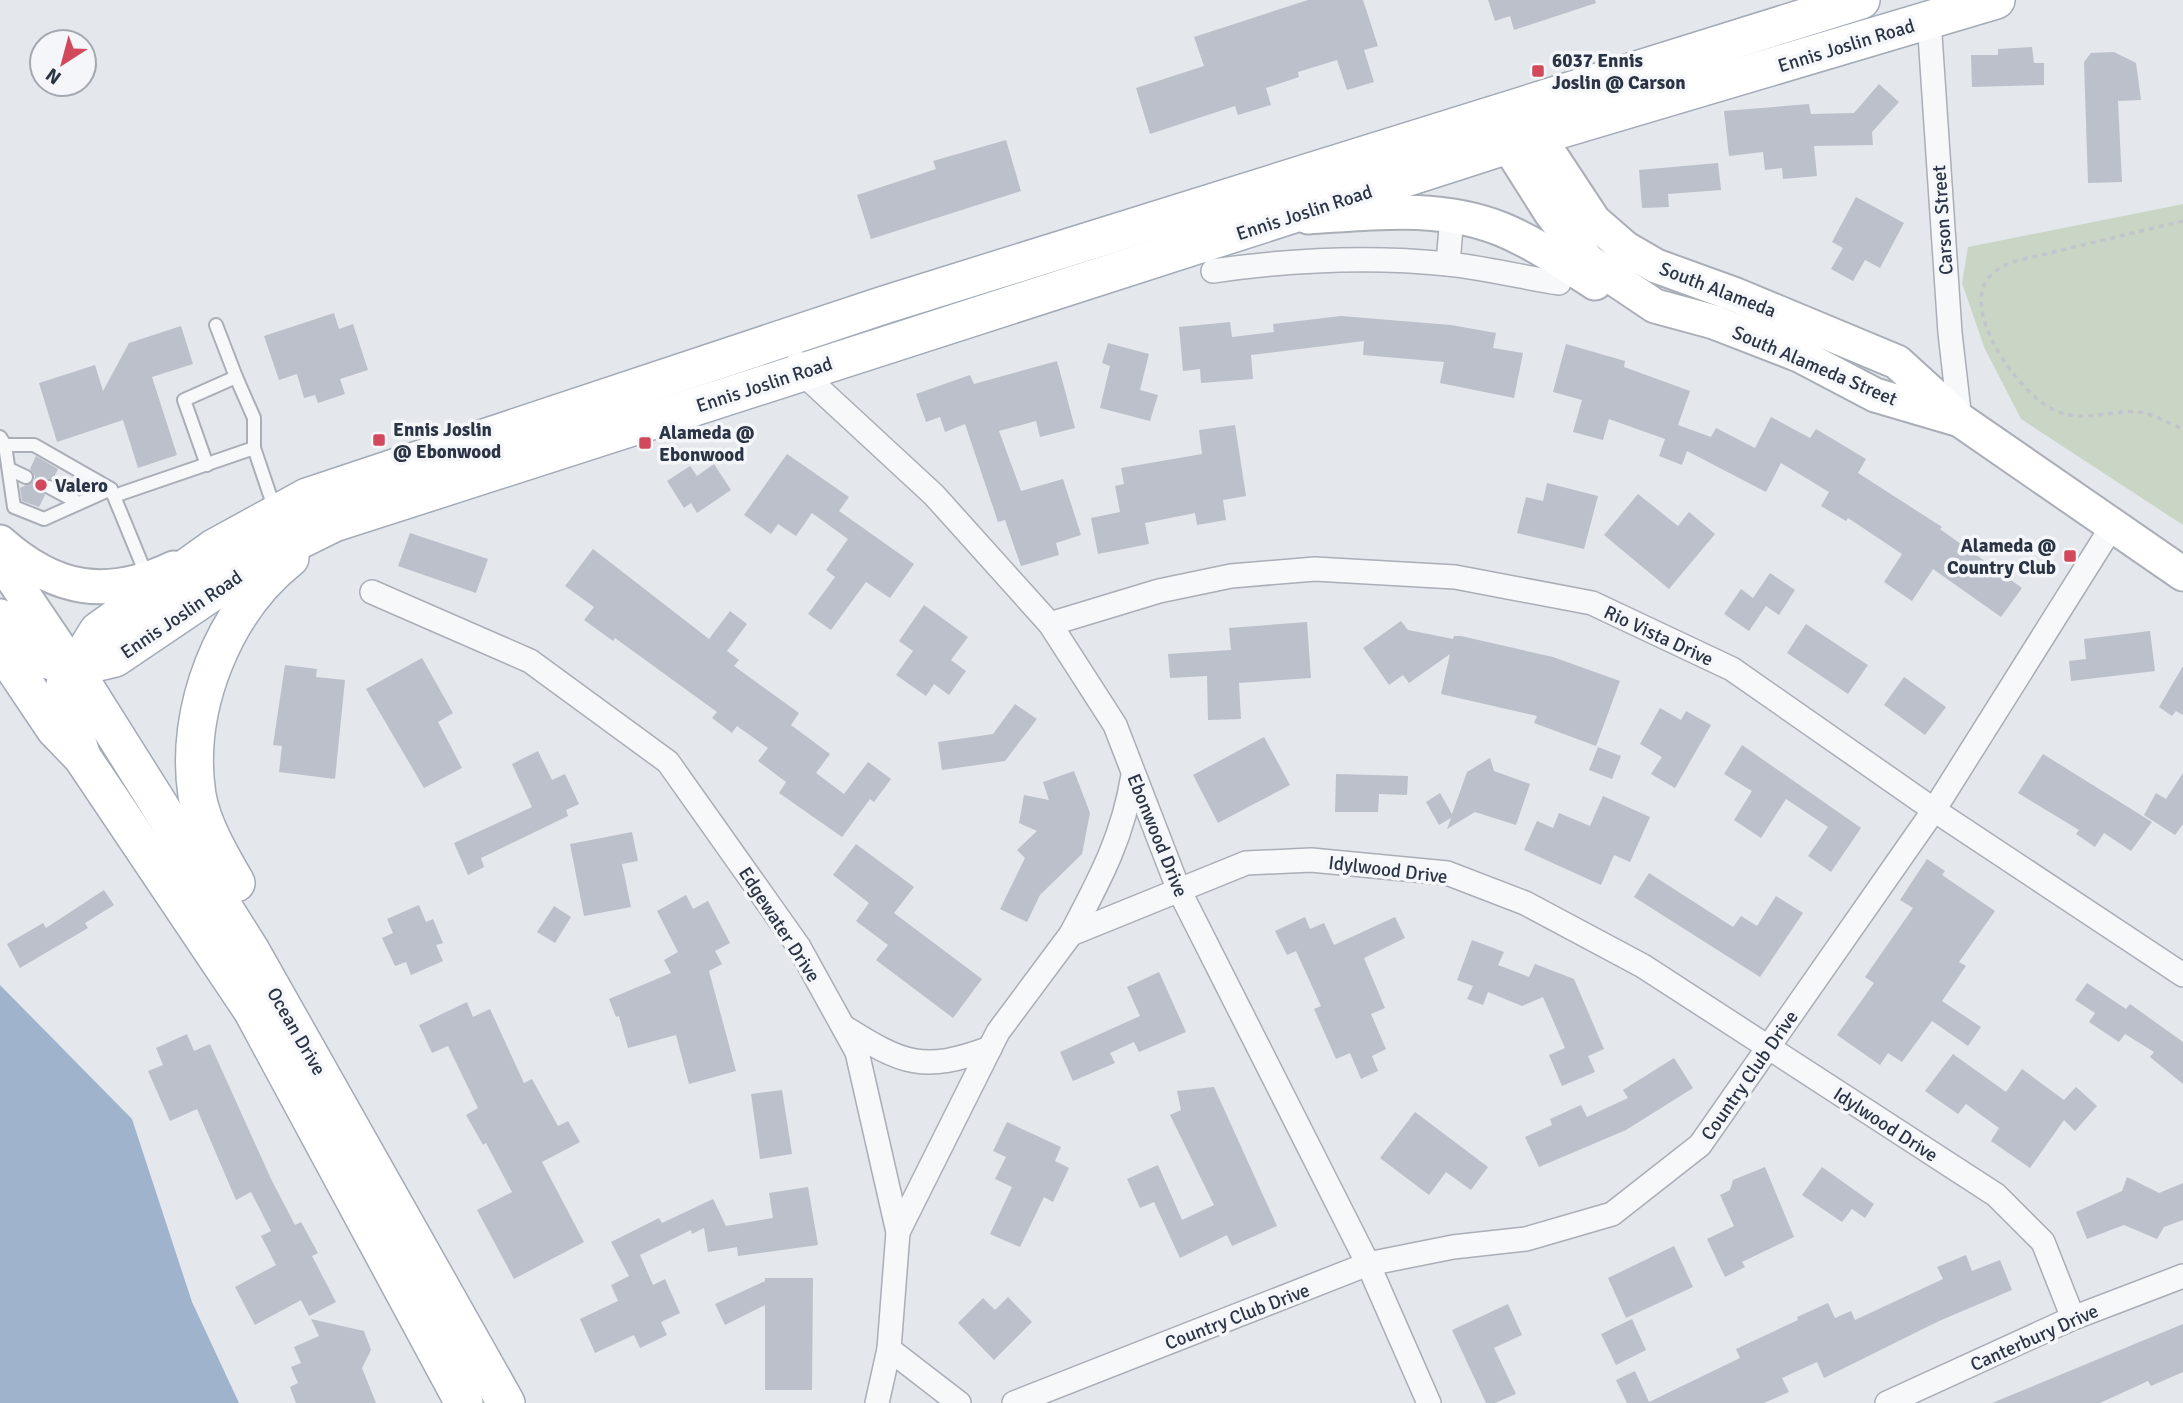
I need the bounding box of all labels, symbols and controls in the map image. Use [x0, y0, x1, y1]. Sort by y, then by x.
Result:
street label: Ennis Joslin Road [1775, 14, 1918, 78]
north arrow [28, 28, 98, 98]
place label: 6037 Ennis Joslin @ Carson [1552, 49, 1686, 95]
text: N [41, 62, 66, 90]
marker: 6037 Ennis Joslin @ Carson [1530, 63, 1546, 79]
street label: Carson Street [1927, 164, 1959, 276]
street label: Ennis Joslin Road [1233, 180, 1375, 246]
street label: South Alameda [1656, 257, 1779, 323]
street label: South Alameda Street [1729, 320, 1901, 412]
street label: Ennis Joslin Road [693, 352, 835, 418]
place label: Ennis Joslin @ Ebonwood [393, 418, 501, 464]
place label: Alameda @ Ebonwood [659, 421, 755, 467]
marker: Ennis Joslin @ Ebonwood [371, 432, 387, 448]
marker: Alameda @ Ebonwood [637, 435, 653, 451]
place label: Valero [55, 474, 108, 498]
marker: Valero [33, 477, 49, 493]
place label: Alameda @ Country Club [1947, 534, 2056, 580]
marker: Alameda @ Country Club [2062, 548, 2078, 564]
street label: Ennis Joslin Road [116, 565, 247, 664]
street label: Rio Vista Drive [1600, 600, 1717, 672]
street label: Ebonwood Drive [1121, 770, 1193, 900]
street label: Idylwood Drive [1327, 851, 1449, 889]
street label: Edgewater Drive [733, 862, 825, 987]
street label: Ocean Drive [261, 983, 331, 1080]
street label: Country Club Drive [1696, 1006, 1804, 1145]
street label: Idylwood Drive [1829, 1082, 1942, 1168]
street label: Country Club Drive [1162, 1278, 1313, 1356]
street label: Canterbury Drive [1967, 1299, 2102, 1377]

